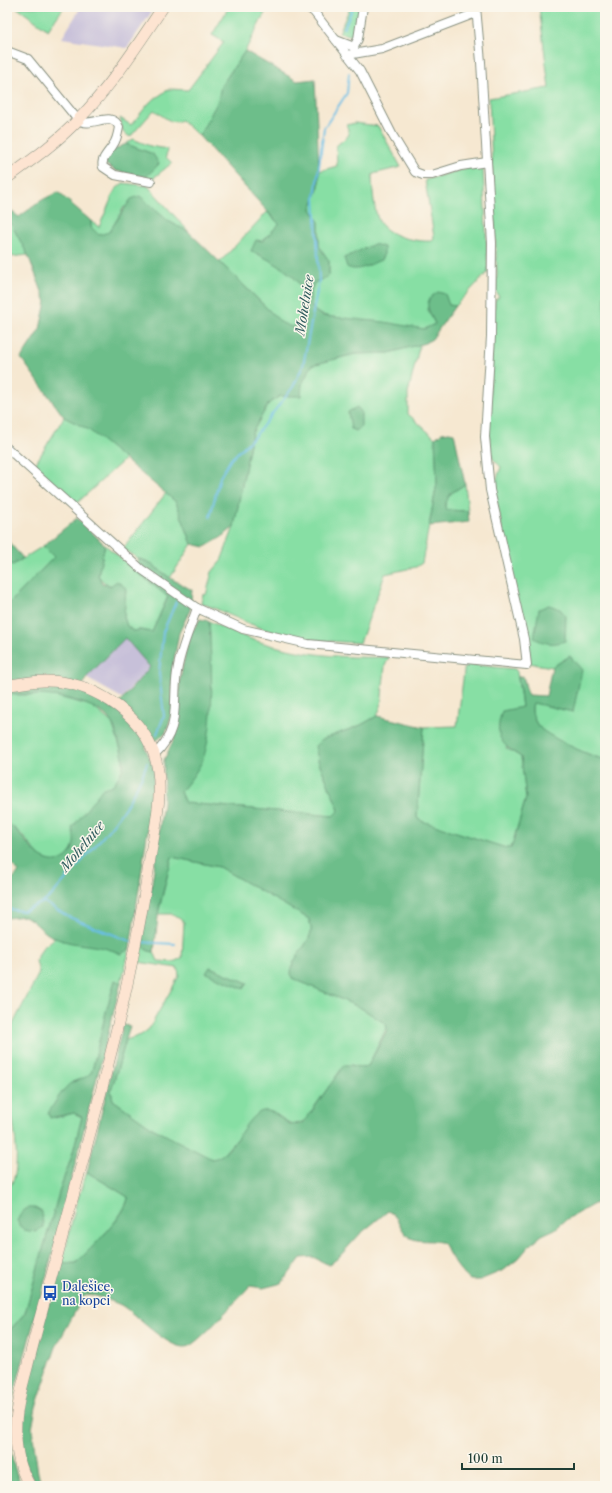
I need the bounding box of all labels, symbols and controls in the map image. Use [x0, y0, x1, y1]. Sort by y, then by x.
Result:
water label: Mohelnice [291, 273, 317, 338]
water label: Mohelnice [55, 817, 108, 876]
place label: Dalešice, na kopci [62, 1279, 113, 1308]
bus stop icon: Dalešice, na kopci [41, 1284, 59, 1302]
scale bar [462, 1445, 574, 1471]
text: 100 m [468, 1451, 503, 1466]

